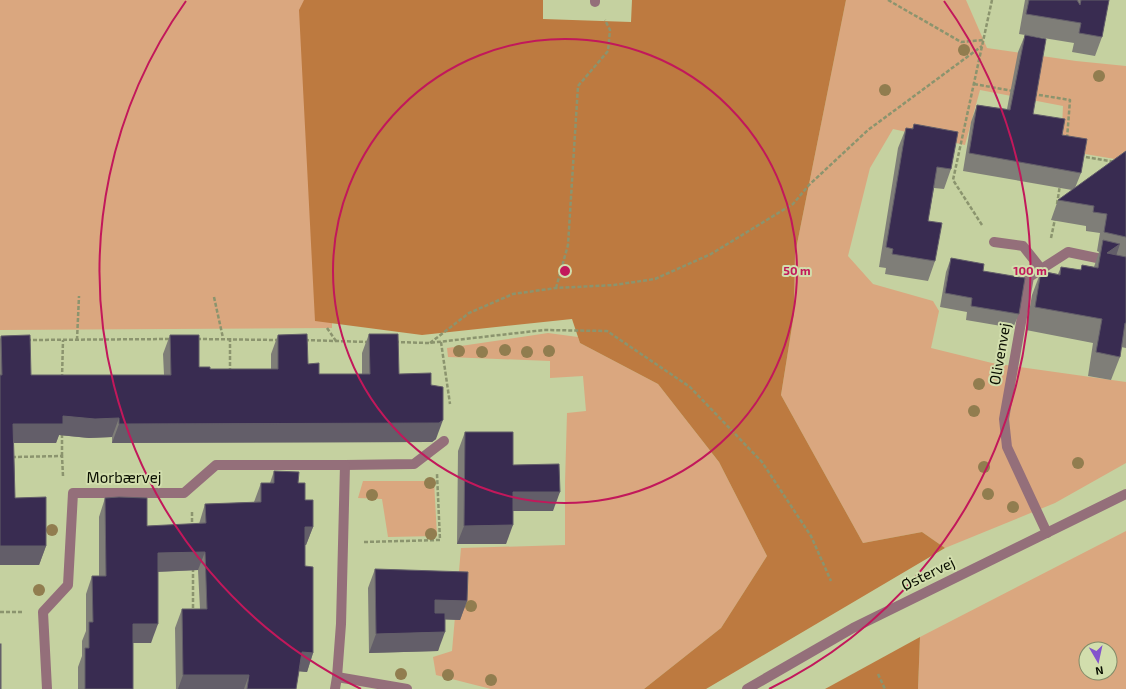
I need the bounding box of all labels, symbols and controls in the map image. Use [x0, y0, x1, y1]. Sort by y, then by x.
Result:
text: 50 m [783, 263, 811, 277]
text: 100 m [1013, 263, 1047, 277]
centre of rings [558, 264, 572, 278]
street label: Olivenvej [985, 321, 1014, 386]
street label: Morbærvej [87, 468, 162, 487]
street label: Østervej [898, 553, 958, 595]
north arrow [1078, 641, 1118, 681]
text: N [1095, 664, 1105, 678]

